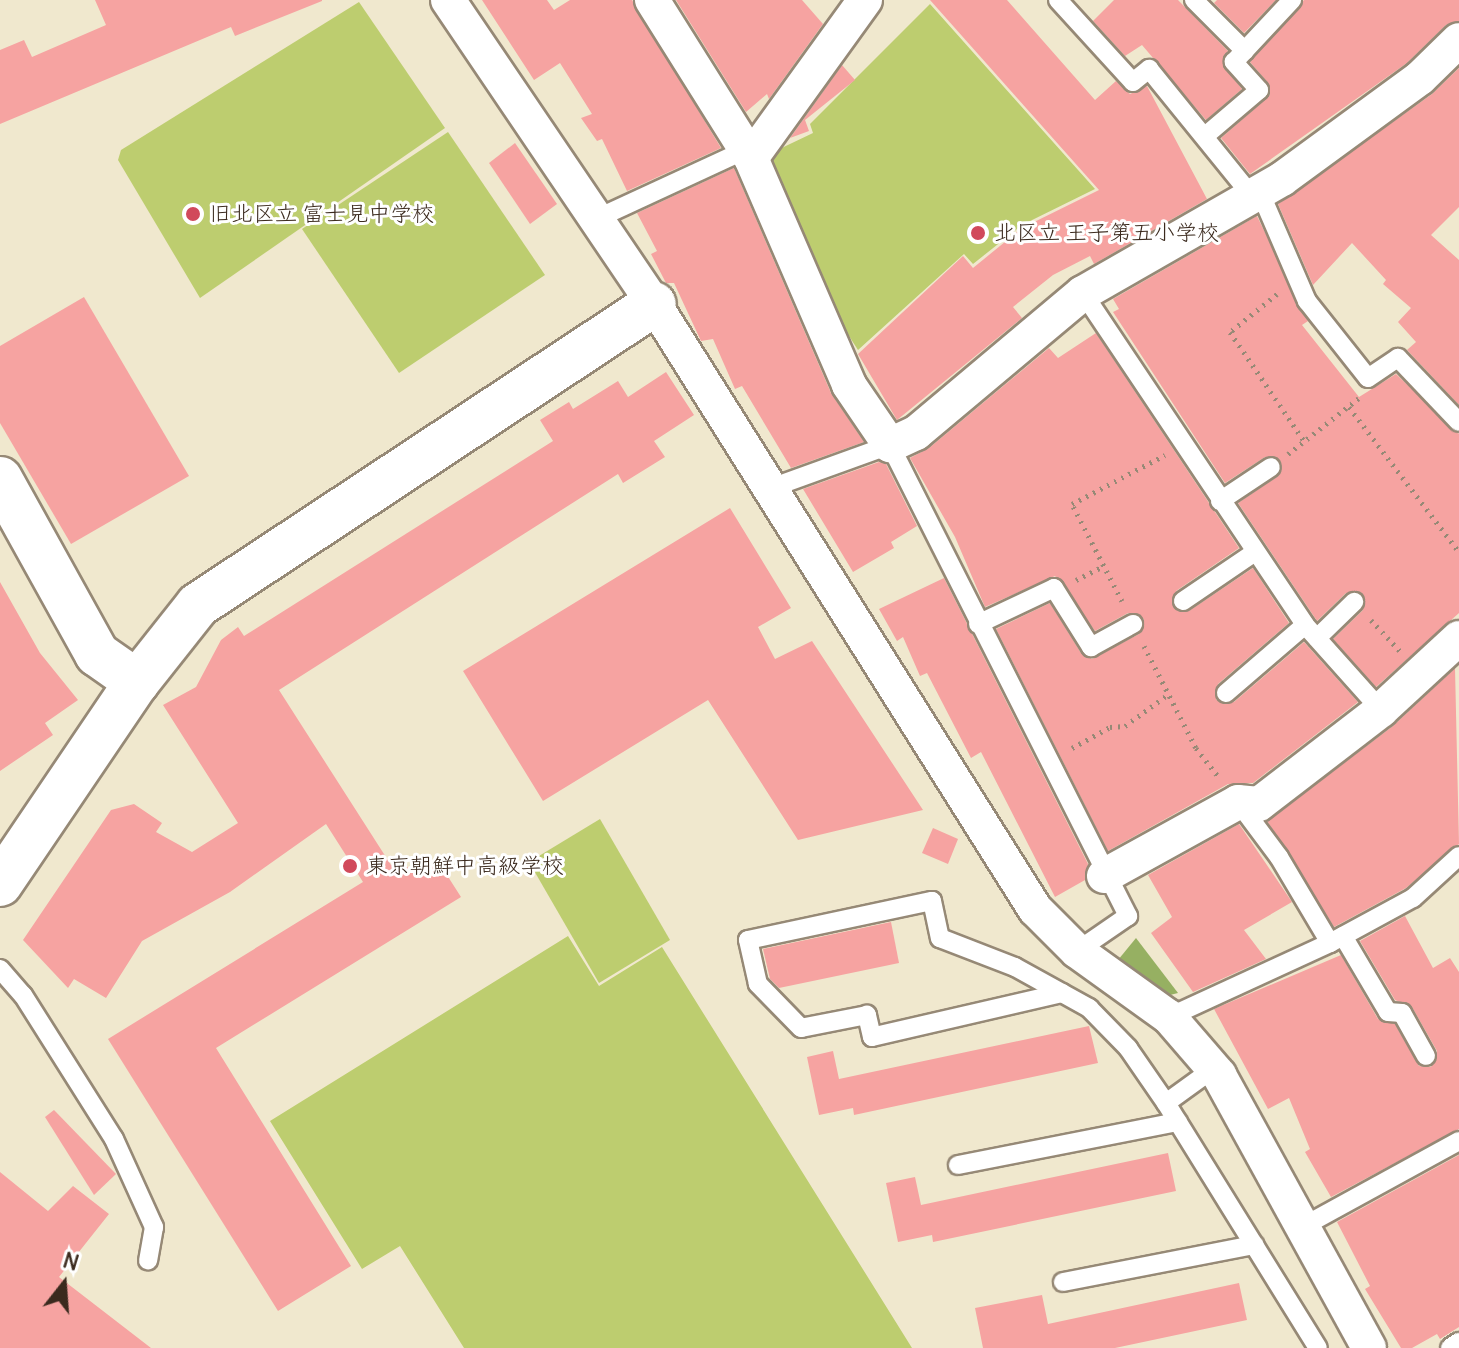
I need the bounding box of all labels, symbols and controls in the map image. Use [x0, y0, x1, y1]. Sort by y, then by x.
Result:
place label: 旧北区立 富士見中学校 [209, 201, 434, 227]
marker: 旧北区立 富士見中学校 [184, 205, 202, 223]
place label: 北区立 王子第五小学校 [994, 220, 1219, 246]
marker: 北区立 王子第五小学校 [969, 224, 987, 242]
place label: 東京朝鮮中高級学校 [366, 853, 564, 879]
marker: 東京朝鮮中高級学校 [341, 857, 359, 875]
north arrow [24, 1244, 104, 1324]
text: N [60, 1245, 82, 1277]

